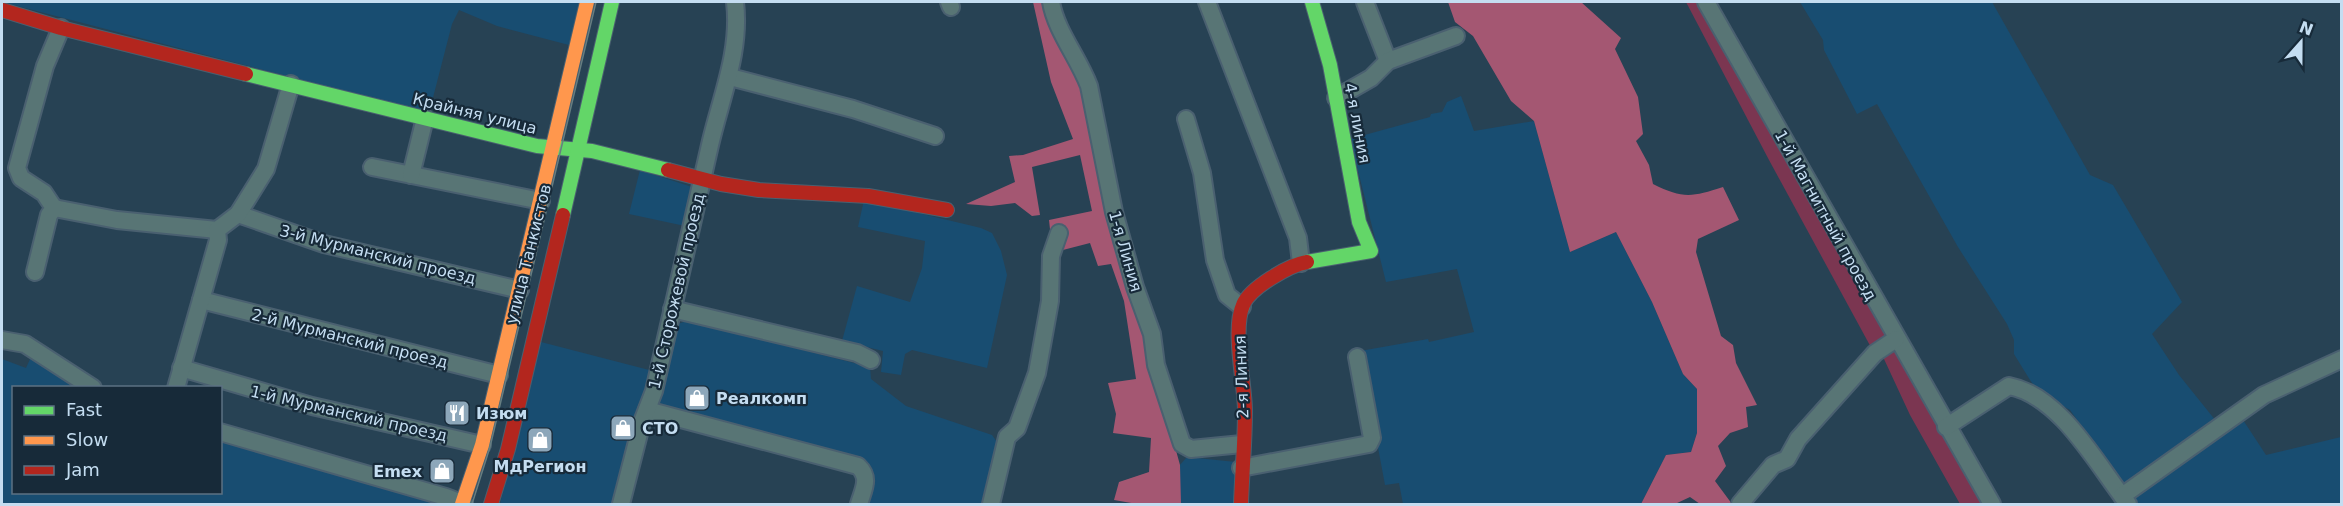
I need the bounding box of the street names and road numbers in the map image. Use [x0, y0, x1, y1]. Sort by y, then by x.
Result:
street label: 4-я линия [1340, 81, 1375, 165]
street label: Крайняя улица [411, 89, 539, 138]
street label: 1-й Магнитный проезд [1771, 127, 1880, 304]
street label: улица Танкистов [502, 182, 555, 326]
street label: 1-й Сторожевой проезд [645, 191, 708, 391]
street label: 1-я Линия [1105, 208, 1146, 294]
street label: 3-й Мурманский проезд [278, 221, 478, 288]
street label: 2-й Мурманский проезд [250, 305, 450, 372]
street label: 2-я Линия [1231, 335, 1252, 419]
street label: 1-й Мурманский проезд [249, 382, 449, 445]

